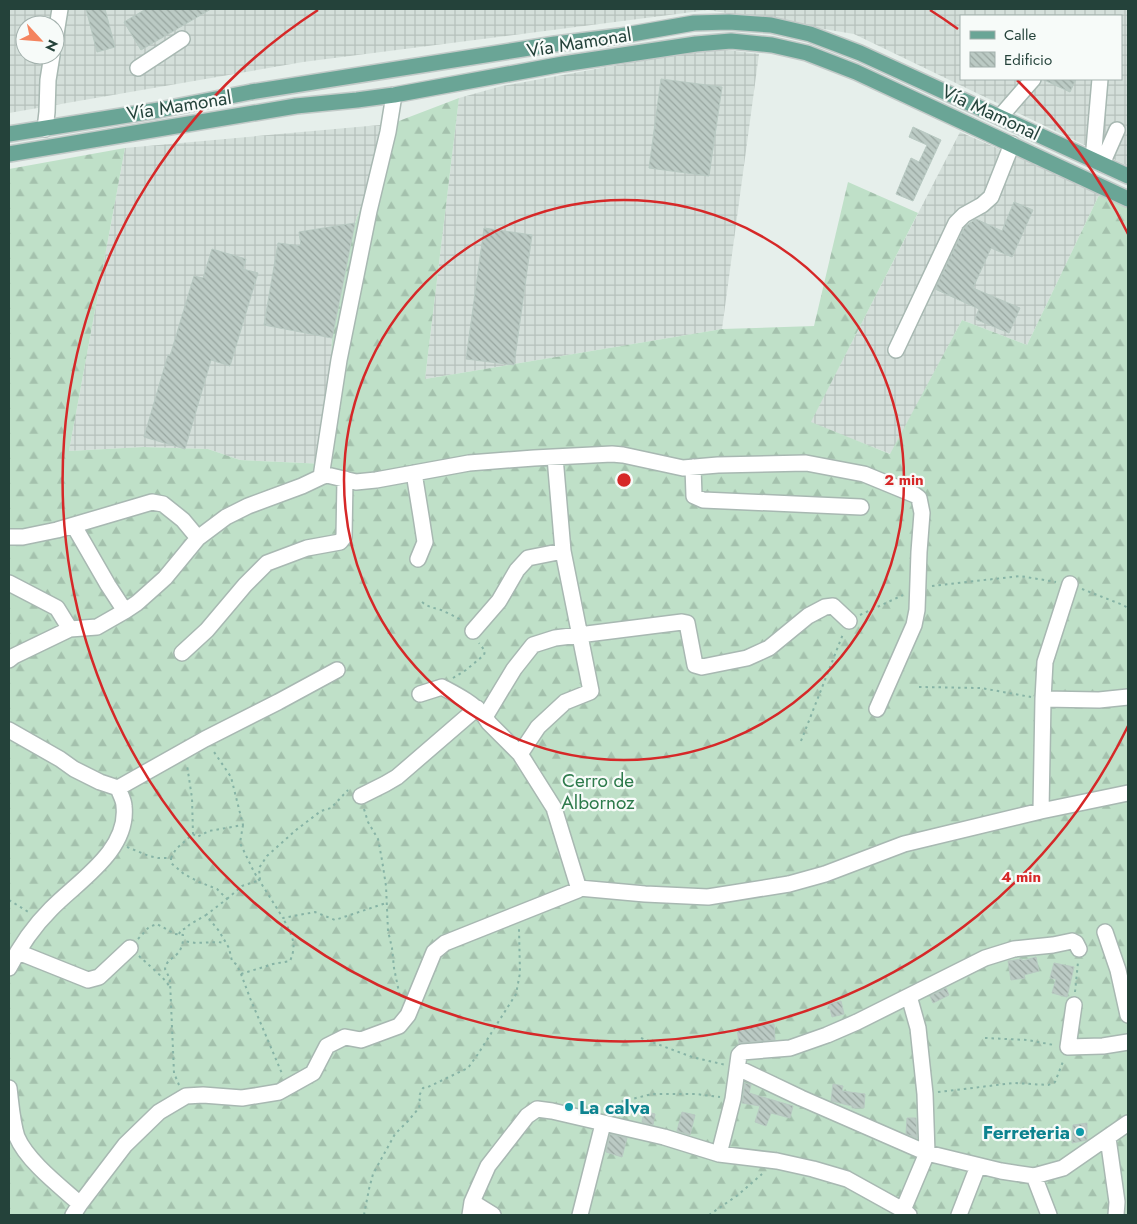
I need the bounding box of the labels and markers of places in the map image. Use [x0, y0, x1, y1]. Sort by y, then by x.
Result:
centre of rings [615, 471, 633, 489]
place label: La calva [579, 1094, 650, 1121]
marker: La calva [563, 1101, 575, 1113]
place label: Ferreteria [983, 1119, 1070, 1146]
marker: Ferreteria [1074, 1126, 1086, 1138]

